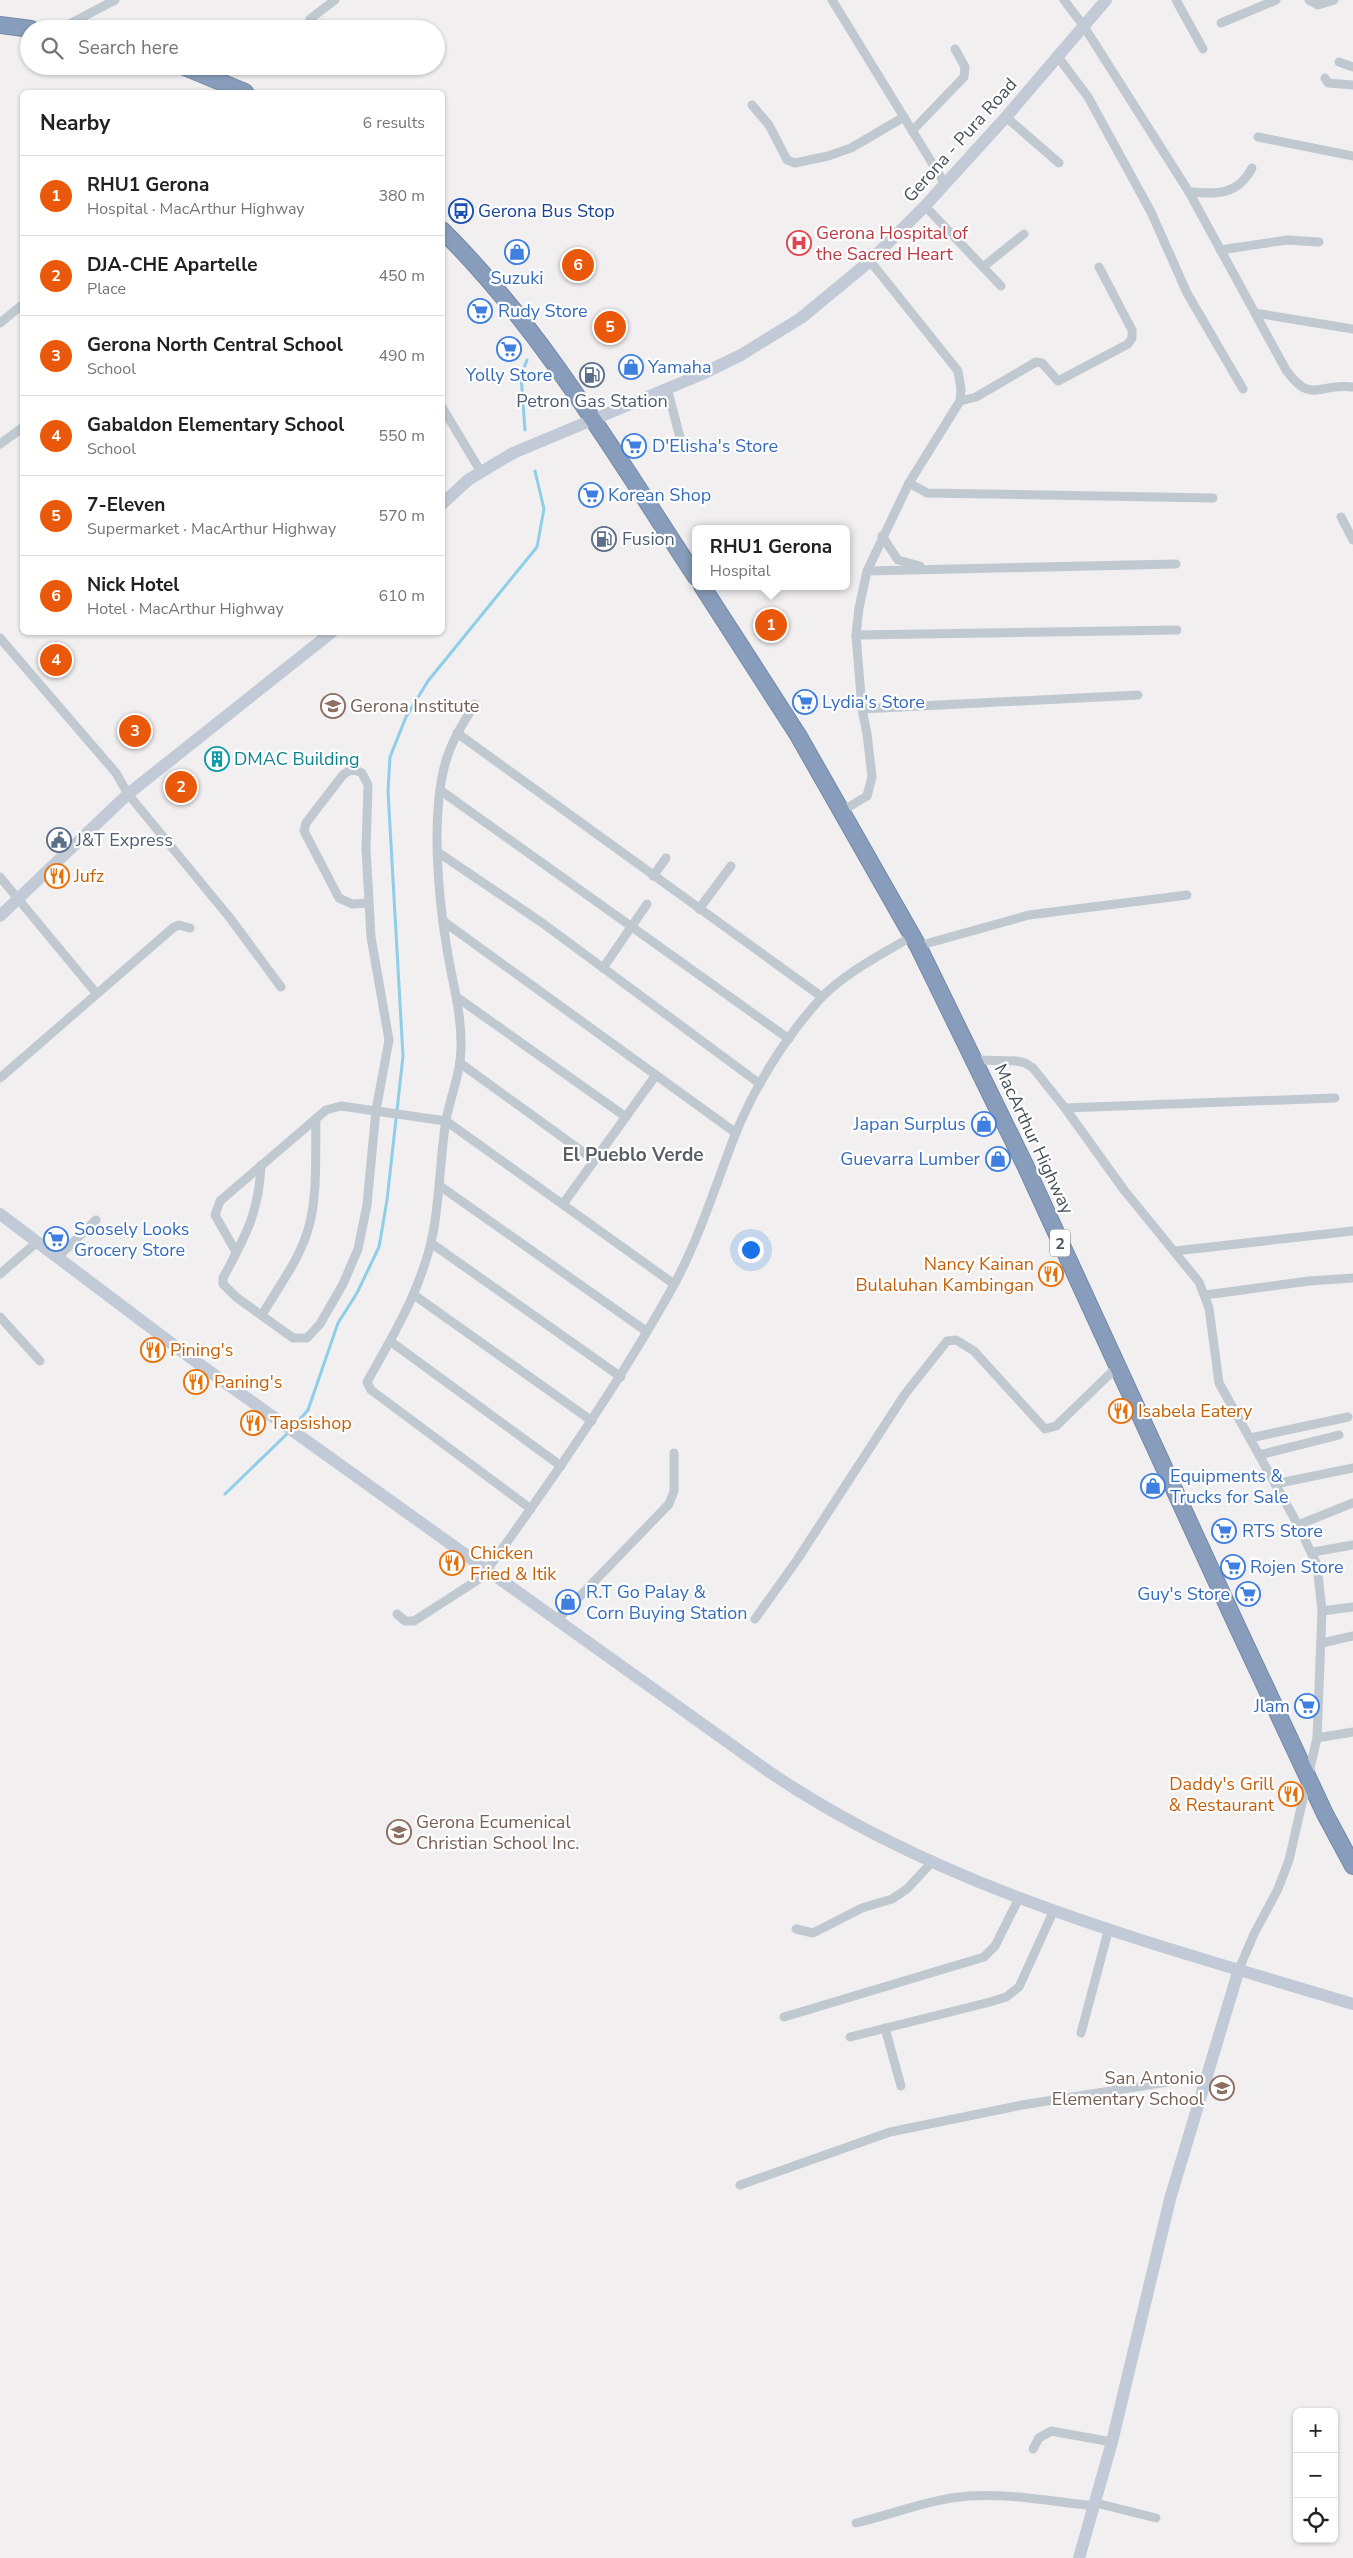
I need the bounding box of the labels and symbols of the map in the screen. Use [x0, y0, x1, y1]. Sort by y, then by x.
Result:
street label: Gerona - Pura Road [898, 73, 1022, 207]
bus stop icon: Gerona Bus Stop [448, 198, 474, 224]
place label: Gerona Bus Stop [478, 199, 615, 223]
place label: Gerona Hospital of the Sacred Heart [816, 221, 969, 266]
hospital icon: Gerona Hospital of the Sacred Heart [786, 230, 812, 256]
shop icon: Suzuki [504, 239, 530, 265]
pin: 6 [562, 246, 594, 284]
place label: Suzuki [491, 266, 543, 290]
supermarket icon: Rudy Store [467, 298, 493, 324]
place label: Rudy Store [498, 299, 588, 323]
pin: 5 [594, 308, 626, 346]
supermarket icon: Yolly Store [496, 336, 522, 362]
shop icon: Yamaha [618, 354, 644, 380]
place label: Yamaha [647, 355, 712, 379]
fuel station icon: Petron Gas Station [579, 362, 605, 388]
place label: Yolly Store [465, 363, 552, 387]
place label: Petron Gas Station [516, 389, 668, 413]
supermarket icon: D'Elisha's Store [621, 433, 647, 459]
place label: D'Elisha's Store [652, 434, 778, 458]
supermarket icon: Korean Shop [578, 482, 604, 508]
place label: Korean Shop [608, 483, 711, 507]
fuel station icon: Fusion [591, 526, 617, 552]
place label: Fusion [622, 527, 675, 551]
pin: 1 [755, 606, 787, 644]
pin: 4 [40, 641, 72, 679]
supermarket icon: Lydia's Store [792, 689, 818, 715]
place label: Lydia's Store [822, 690, 925, 714]
school or university icon: Gerona Institute [320, 693, 346, 719]
place label: Gerona Institute [350, 694, 479, 718]
pin: 3 [119, 712, 151, 750]
building icon: DMAC Building [204, 746, 230, 772]
place label: DMAC Building [234, 747, 360, 771]
pin: 2 [165, 768, 197, 806]
public building icon: J&T Express [46, 827, 72, 853]
place label: J&T Express [75, 828, 173, 852]
restaurant icon: Jufz [44, 863, 70, 889]
place label: Jufz [73, 864, 104, 888]
street label: MacArthur Highway [989, 1060, 1080, 1219]
shop icon: Japan Surplus [971, 1111, 997, 1137]
place label: Japan Surplus [853, 1112, 966, 1136]
district label: El Pueblo Verde [562, 1142, 704, 1168]
shop icon: Guevarra Lumber [985, 1146, 1011, 1172]
place label: Guevarra Lumber [840, 1147, 981, 1171]
place label: Soosely Looks Grocery Store [74, 1217, 190, 1262]
supermarket icon: Soosely Looks Grocery Store [43, 1226, 69, 1252]
road number: 2 [1050, 1230, 1070, 1256]
your location [738, 1237, 764, 1263]
place label: Nancy Kainan Bulaluhan Kambingan [855, 1252, 1034, 1297]
restaurant icon: Nancy Kainan Bulaluhan Kambingan [1038, 1261, 1064, 1287]
restaurant icon: Pining's [140, 1337, 166, 1363]
place label: Pining's [170, 1338, 233, 1362]
restaurant icon: Paning's [183, 1369, 209, 1395]
place label: Paning's [214, 1370, 282, 1394]
restaurant icon: Isabela Eatery [1108, 1398, 1134, 1424]
place label: Isabela Eatery [1138, 1399, 1253, 1423]
restaurant icon: Tapsishop [240, 1410, 266, 1436]
place label: Tapsishop [270, 1411, 352, 1435]
place label: Equipments & Trucks for Sale [1170, 1464, 1289, 1509]
shop icon: Equipments & Trucks for Sale [1140, 1473, 1166, 1499]
supermarket icon: RTS Store [1211, 1518, 1237, 1544]
place label: RTS Store [1242, 1519, 1323, 1543]
place label: Chicken Fried & Itik [470, 1541, 557, 1586]
restaurant icon: Chicken Fried & Itik [439, 1550, 465, 1576]
supermarket icon: Rojen Store [1220, 1554, 1246, 1580]
place label: Rojen Store [1250, 1555, 1344, 1579]
place label: R.T Go Palay & Corn Buying Station [586, 1580, 747, 1625]
supermarket icon: Guy's Store [1235, 1581, 1261, 1607]
place label: Guy's Store [1137, 1582, 1230, 1606]
shop icon: R.T Go Palay & Corn Buying Station [555, 1589, 581, 1615]
supermarket icon: Jlam [1294, 1693, 1320, 1719]
place label: Jlam [1253, 1694, 1290, 1718]
place label: Daddy's Grill & Restaurant [1169, 1772, 1275, 1817]
restaurant icon: Daddy's Grill & Restaurant [1278, 1781, 1304, 1807]
place label: Gerona Ecumenical Christian School Inc. [416, 1810, 579, 1855]
school or university icon: Gerona Ecumenical Christian School Inc. [386, 1819, 412, 1845]
place label: San Antonio Elementary School [1052, 2066, 1205, 2111]
school or university icon: San Antonio Elementary School [1209, 2075, 1235, 2101]

